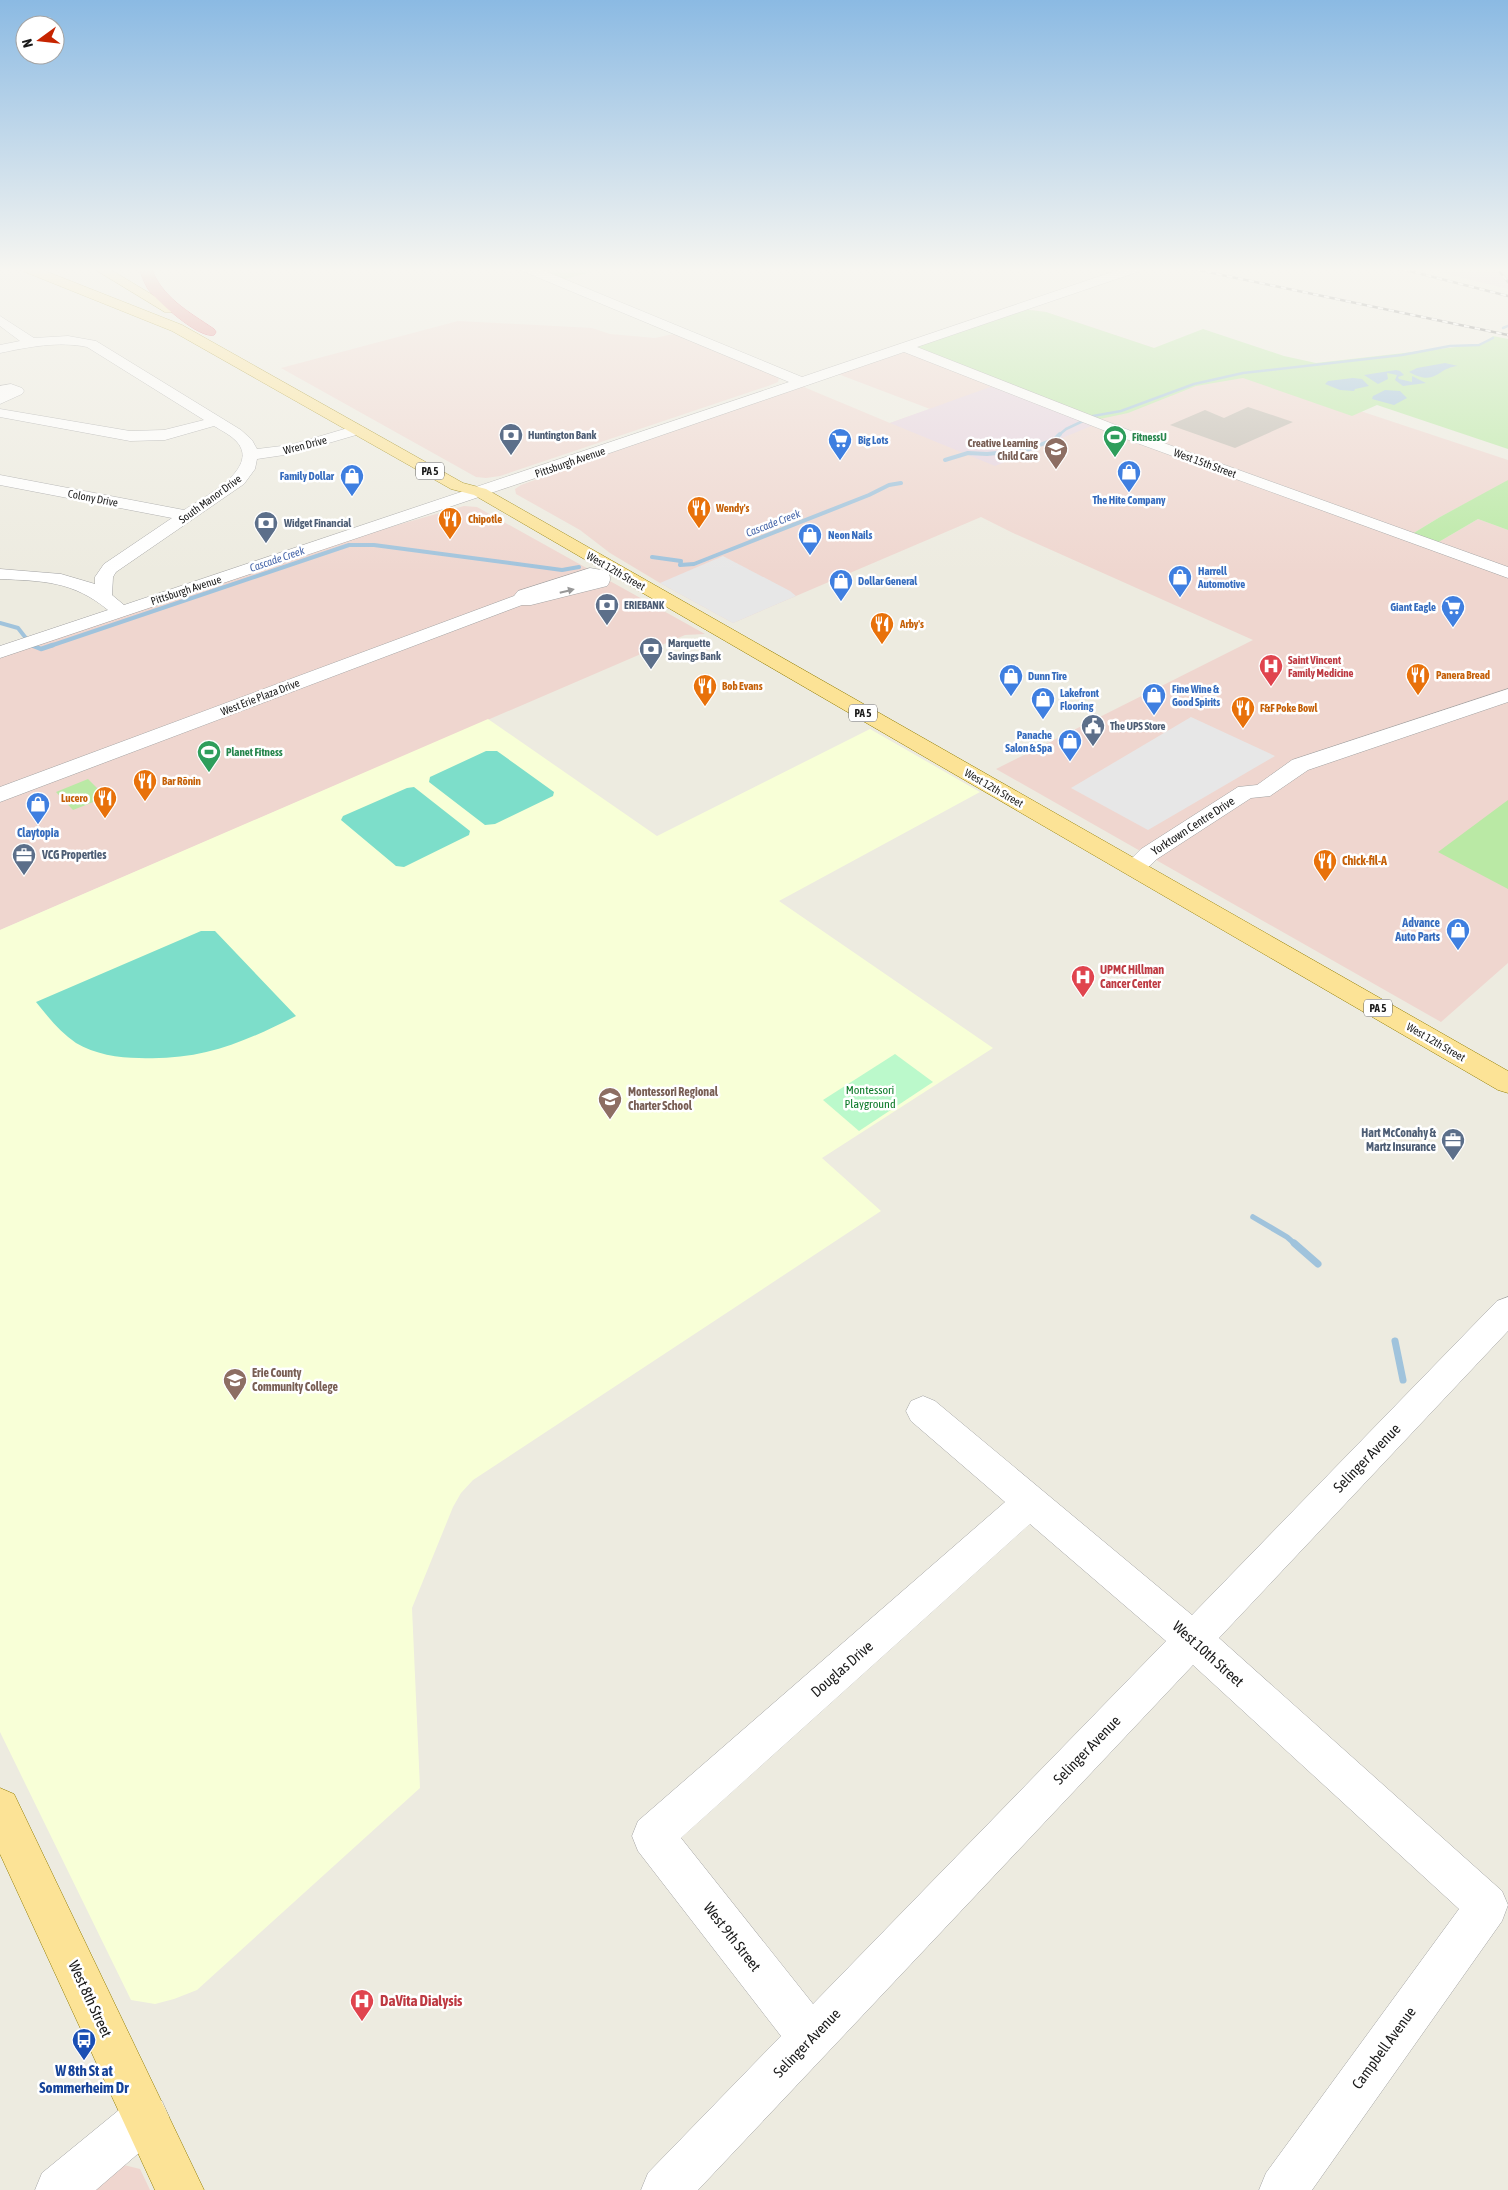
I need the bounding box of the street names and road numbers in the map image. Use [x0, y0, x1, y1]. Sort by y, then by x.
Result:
street label: Wren Drive [282, 433, 328, 457]
street label: Pittsburgh Avenue [533, 444, 607, 480]
street label: West 15th Street [1172, 446, 1238, 480]
road number: PA 5 [416, 462, 444, 480]
street label: South Manor Drive [176, 472, 244, 526]
street label: Colony Drive [67, 487, 119, 509]
street label: West 12th Street [585, 549, 647, 593]
street label: Pittsburgh Avenue [149, 573, 223, 607]
street label: West Erie Plaza Drive [219, 676, 301, 718]
road number: PA 5 [849, 704, 877, 721]
street label: West 12th Street [963, 766, 1025, 810]
street label: Yorktown Centre Drive [1149, 794, 1237, 858]
road number: PA 5 [1364, 1000, 1392, 1016]
street label: West 12th Street [1405, 1020, 1467, 1064]
street label: Selinger Avenue [1330, 1420, 1404, 1495]
street label: West 10th Street [1169, 1617, 1247, 1690]
street label: Douglas Drive [807, 1637, 876, 1700]
street label: Selinger Avenue [1050, 1712, 1124, 1787]
street label: West 9th Street [700, 1899, 764, 1974]
street label: West 8th Street [65, 1958, 116, 2040]
street label: Campbell Avenue [1348, 2003, 1419, 2092]
street label: Selinger Avenue [770, 2005, 844, 2080]

